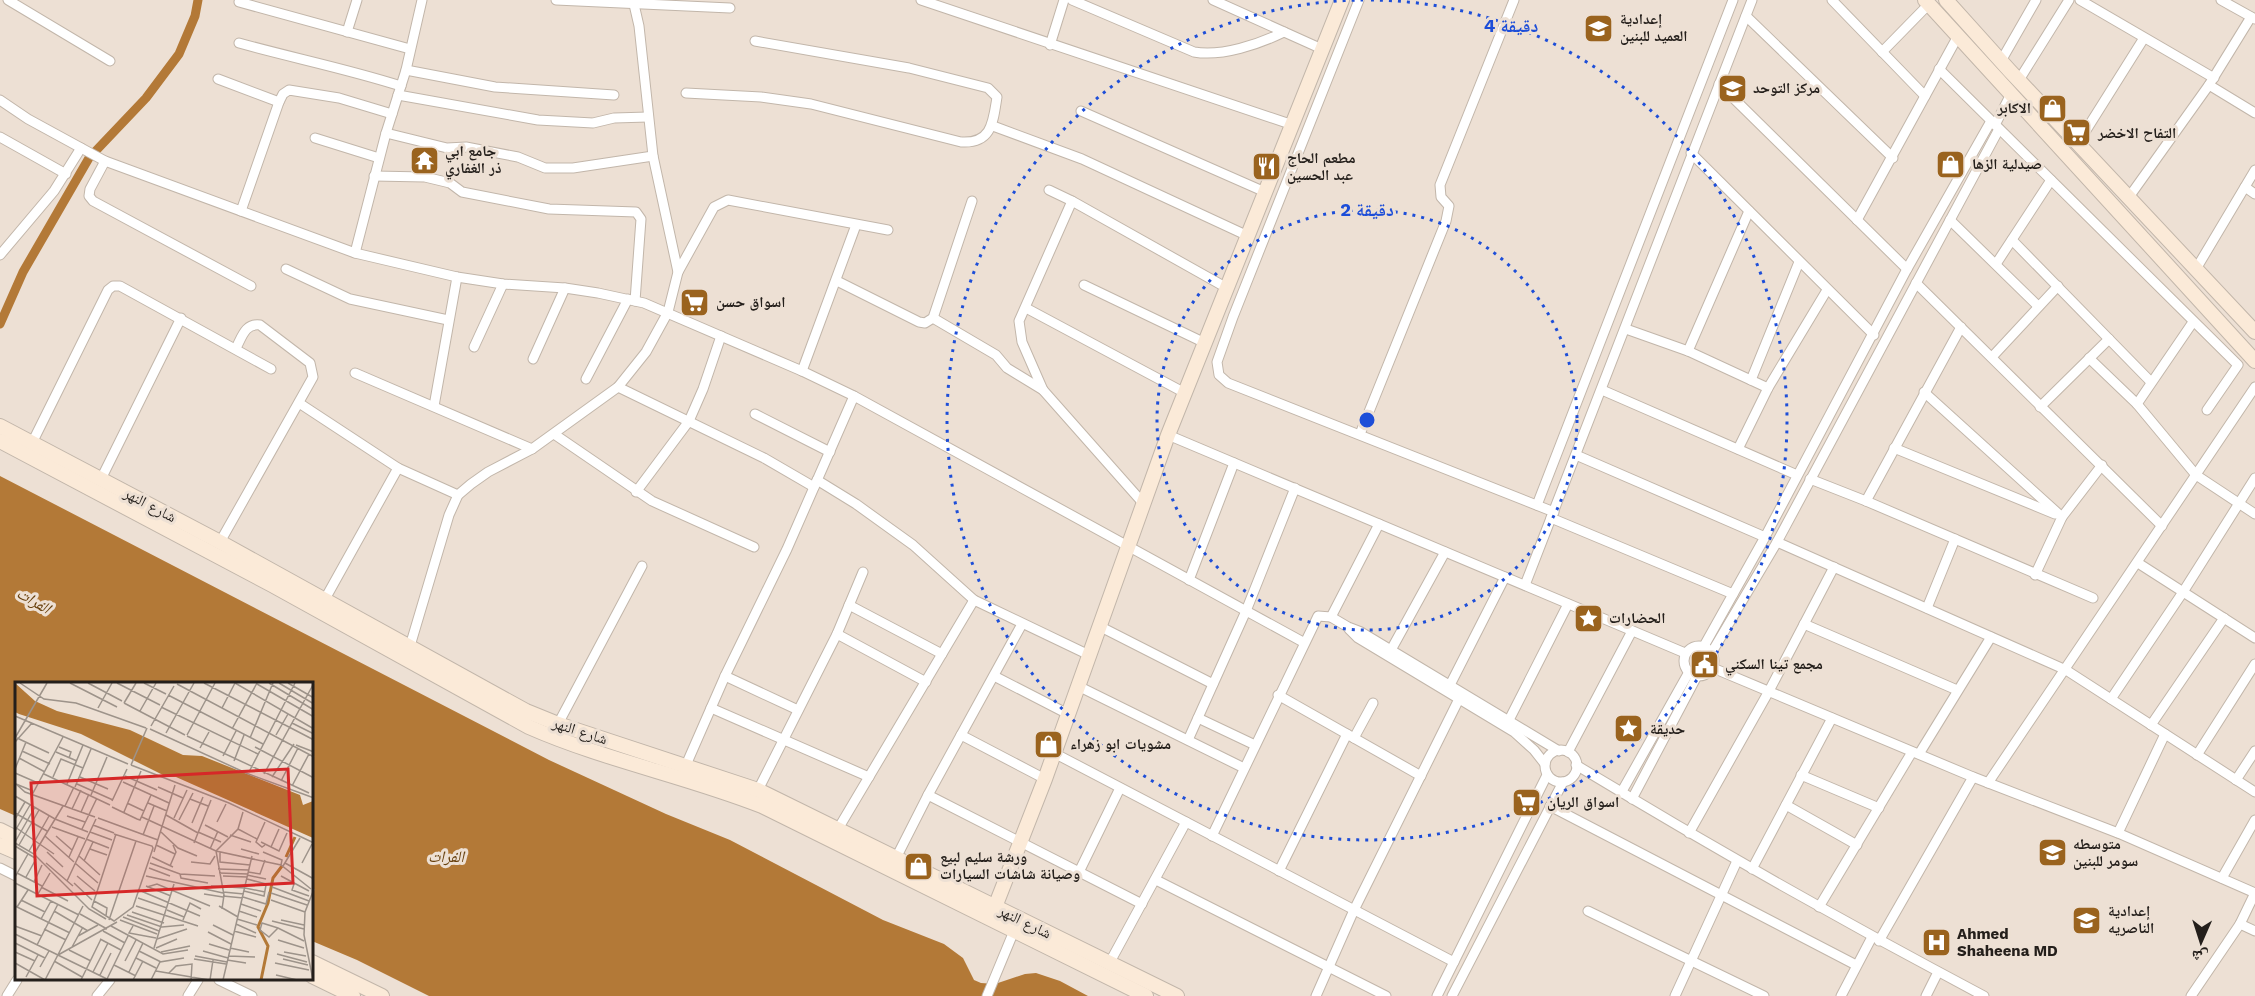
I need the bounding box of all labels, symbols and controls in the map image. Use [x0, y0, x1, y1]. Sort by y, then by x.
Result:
place label: إعدادية العميد للبنين [1620, 10, 1687, 45]
school or university icon: إعدادية العميد للبنين [1583, 12, 1615, 44]
text: 4 دقيقة [1484, 15, 1538, 36]
school or university icon: مركز التوحد [1716, 72, 1748, 104]
place label: مركز التوحد [1753, 79, 1820, 97]
shop icon: الاكابر [2036, 92, 2068, 124]
place label: الاكابر [1997, 99, 2031, 117]
supermarket icon: التفاح الاخضر [2061, 117, 2093, 149]
place label: التفاح الاخضر [2097, 124, 2176, 142]
place label: جامع ابي ذر الغفاري [445, 142, 501, 180]
temple icon: جامع ابي ذر الغفاري [408, 144, 440, 176]
shop icon: صيدلية الزها [1935, 148, 1967, 180]
place label: مطعم الحاج عبد الحسين [1287, 149, 1356, 184]
restaurant icon: مطعم الحاج عبد الحسين [1250, 151, 1282, 183]
place label: صيدلية الزها [1972, 155, 2042, 173]
text: 2 دقيقة [1340, 199, 1394, 220]
supermarket icon: اسواق حسن [679, 286, 711, 318]
place label: اسواق حسن [716, 293, 786, 311]
centre of rings [1357, 410, 1377, 430]
street label: شارع النهر [119, 483, 179, 527]
water label: الفرات [13, 583, 56, 619]
place icon: الحضارات [1572, 602, 1604, 634]
place label: الحضارات [1609, 609, 1665, 627]
public building icon: مجمع تينا السكني [1688, 648, 1720, 680]
place label: مجمع تينا السكني [1725, 655, 1823, 676]
inset map [15, 682, 314, 981]
street label: شارع النهر [549, 713, 610, 749]
place icon: حديقة [1613, 713, 1645, 745]
place label: حديقة [1650, 720, 1686, 738]
shop icon: مشويات ابو زهراء [1033, 728, 1065, 760]
place label: مشويات ابو زهراء [1070, 735, 1171, 753]
supermarket icon: اسواق الريان [1510, 786, 1542, 818]
place label: اسواق الريان [1547, 793, 1619, 811]
place label: متوسطه سومر للبنين [2073, 835, 2138, 870]
school or university icon: متوسطه سومر للبنين [2036, 837, 2068, 869]
water label: الفرات [428, 847, 466, 866]
place label: ورشة سليم لبيع وصيانة شاشات السيارات [940, 848, 1080, 883]
shop icon: ورشة سليم لبيع وصيانة شاشات السيارات [903, 850, 935, 882]
street label: شارع النهر [994, 901, 1054, 943]
place label: إعدادية الناصريه [2108, 902, 2154, 937]
school or university icon: إعدادية الناصريه [2071, 904, 2103, 936]
north arrow [2171, 912, 2231, 972]
place label: Ahmed Shaheena MD [1957, 925, 2058, 960]
hospital icon: Ahmed Shaheena MD [1920, 927, 1952, 959]
text: ش [2191, 947, 2209, 966]

